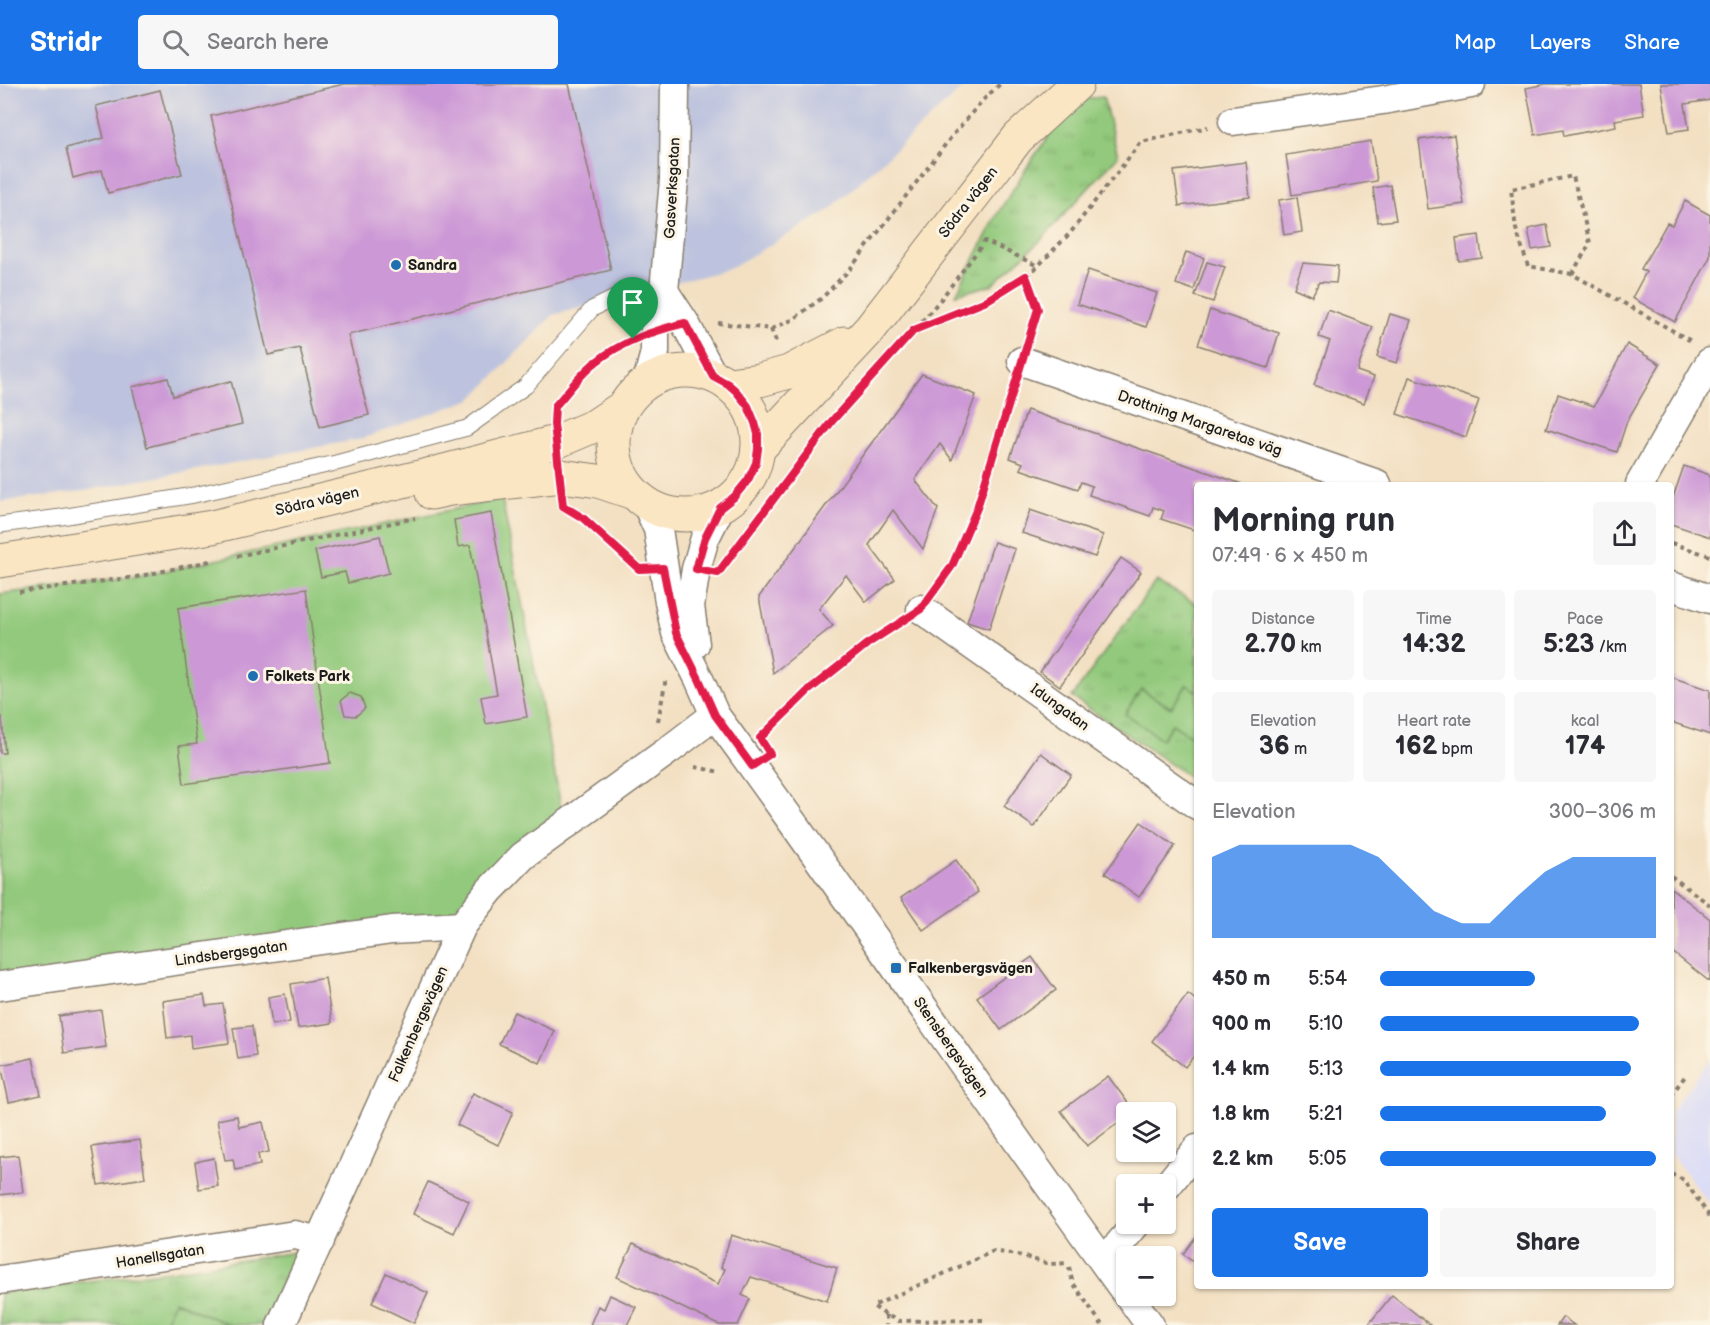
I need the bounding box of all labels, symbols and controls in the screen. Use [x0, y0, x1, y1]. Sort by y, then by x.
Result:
search box [138, 15, 558, 69]
text: Stridr [30, 26, 102, 59]
icon: search [159, 26, 192, 59]
text: Search here [207, 29, 329, 56]
text: Map [1454, 30, 1496, 55]
text: Layers [1529, 30, 1591, 55]
text: Share [1624, 30, 1680, 55]
street label: Gasverksgatan [660, 137, 685, 239]
street label: Södra vägen [935, 163, 1002, 242]
place label: Sandra [408, 256, 457, 275]
marker: Sandra [389, 258, 403, 272]
pin [607, 277, 658, 339]
icon: arrive [616, 286, 649, 319]
street label: Drottning Margaretas väg [1115, 386, 1285, 461]
street label: Södra vägen [273, 483, 361, 520]
text: Morning run [1212, 501, 1395, 541]
button: share [1593, 502, 1656, 565]
text: 07:49 · 6 × 450 m [1212, 544, 1368, 568]
text: Distance [1251, 610, 1315, 629]
text: Time [1416, 610, 1452, 629]
text: Pace [1567, 610, 1603, 629]
text: 2.70 [1244, 629, 1296, 660]
text: 14:32 [1402, 629, 1466, 660]
text: 5:23 [1543, 629, 1594, 660]
text: km [1296, 638, 1322, 657]
text: /km [1594, 638, 1627, 657]
place label: Folkets Park [265, 667, 350, 686]
marker: Folkets Park [246, 669, 260, 683]
street label: Idungatan [1026, 680, 1093, 735]
text: Elevation [1250, 712, 1316, 731]
text: Heart rate [1397, 712, 1471, 731]
text: kcal [1571, 712, 1599, 731]
text: 36 [1259, 731, 1290, 762]
text: 162 [1395, 731, 1437, 762]
text: 174 [1565, 731, 1605, 762]
text: m [1290, 740, 1307, 759]
text: bpm [1437, 740, 1473, 759]
text: Elevation [1212, 800, 1295, 824]
text: 300–306 m [1549, 800, 1656, 824]
street label: Lindsbergsgatan [174, 936, 289, 971]
place label: Falkenbergsvägen [908, 959, 1033, 978]
marker: Falkenbergsvägen [889, 961, 903, 975]
street label: Falkenbergsvägen [384, 963, 453, 1085]
text: 450 m [1212, 967, 1270, 991]
text: 5:54 [1308, 967, 1347, 991]
street label: Stensbergsvägen [909, 993, 992, 1101]
text: 900 m [1212, 1012, 1271, 1036]
text: 5:10 [1308, 1012, 1343, 1036]
text: 1.4 km [1212, 1057, 1270, 1081]
text: 5:13 [1308, 1057, 1344, 1081]
map controls [1116, 1102, 1176, 1306]
button: layers [1116, 1102, 1176, 1162]
text: 1.8 km [1212, 1102, 1270, 1126]
text: 5:21 [1308, 1102, 1343, 1126]
text: 2.2 km [1212, 1147, 1273, 1171]
text: 5:05 [1308, 1147, 1347, 1171]
button: + [1116, 1174, 1176, 1234]
button: Save [1212, 1208, 1428, 1277]
button: Share [1440, 1208, 1656, 1277]
street label: Hanellsgatan [115, 1240, 206, 1273]
button: − [1116, 1246, 1176, 1306]

